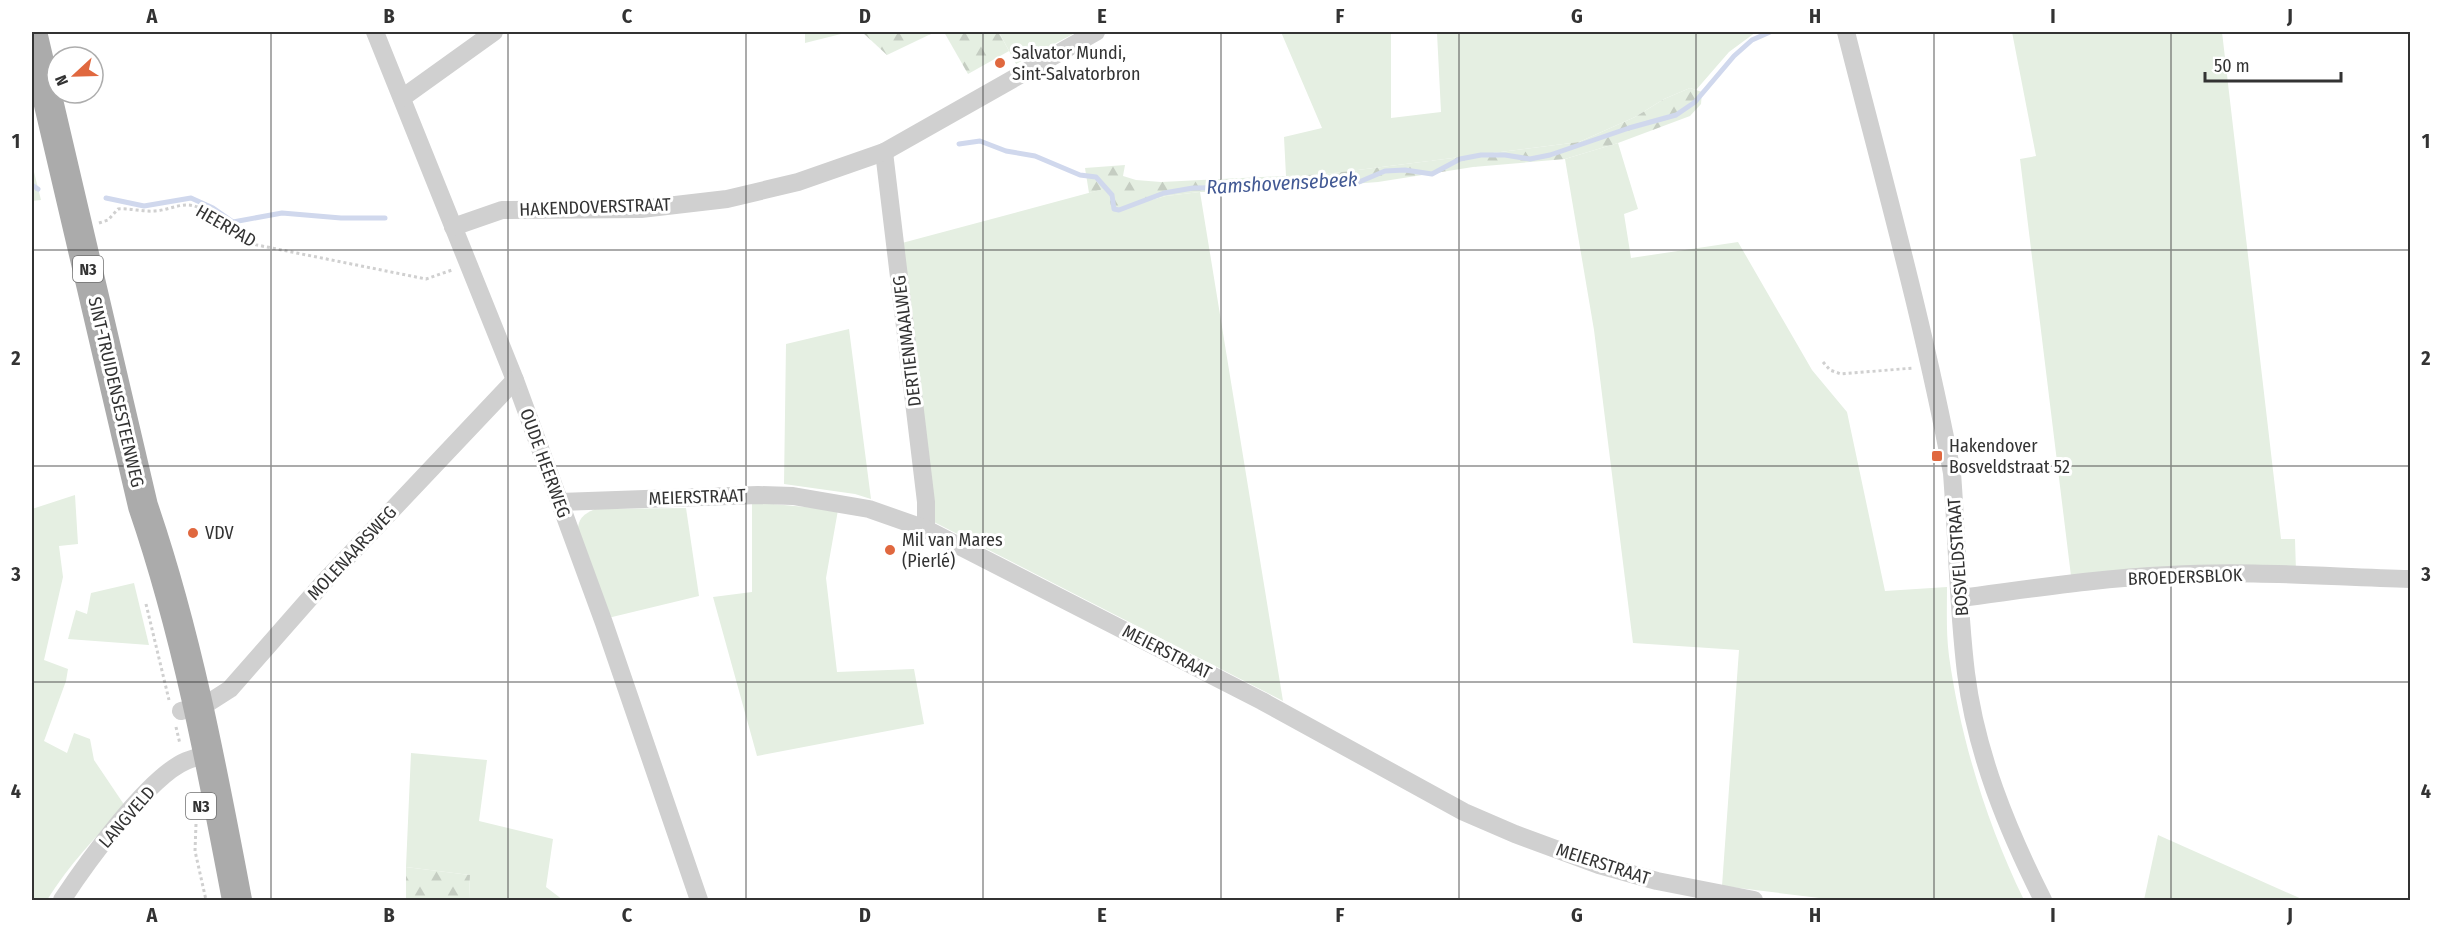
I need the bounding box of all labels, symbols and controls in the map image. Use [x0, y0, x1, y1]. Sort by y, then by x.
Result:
text: A [146, 4, 159, 28]
text: B [383, 4, 395, 28]
text: C [622, 4, 633, 28]
text: D [859, 4, 871, 28]
text: E [1097, 4, 1107, 28]
text: F [1336, 4, 1345, 28]
text: G [1571, 4, 1583, 28]
text: H [1809, 4, 1821, 28]
text: I [2050, 4, 2056, 28]
text: J [2286, 4, 2293, 28]
place label: Salvator Mundi, Sint-Salvatorbron [1012, 42, 1140, 85]
north arrow [45, 45, 105, 105]
scale bar [2205, 45, 2342, 83]
text: 50 m [2214, 55, 2250, 77]
marker: Salvator Mundi, Sint-Salvatorbron [993, 56, 1007, 70]
text: N [51, 72, 72, 88]
text: 1 [12, 129, 20, 153]
text: 1 [2422, 129, 2430, 153]
water label: Ramshovensebeek [1206, 167, 1358, 199]
street label: HAKENDOVERSTRAAT [519, 193, 672, 221]
street label: HEERPAD [192, 200, 260, 252]
road number: N3 [73, 256, 103, 282]
street label: DERTIENMAALWEG [888, 274, 926, 408]
street label: SINT-TRUIDENSESTEENWEG [83, 295, 149, 489]
text: 2 [10, 346, 21, 370]
text: 2 [2420, 346, 2431, 370]
street label: OUDE HEERWEG [515, 405, 575, 521]
place label: Hakendover Bosveldstraat 52 [1949, 435, 2070, 478]
marker: Hakendover Bosveldstraat 52 [1930, 449, 1944, 463]
street label: MEIERSTRAAT [648, 484, 747, 510]
street label: BOSVELDSTRAAT [1943, 496, 1973, 617]
street label: MOLENAARSWEG [303, 501, 401, 605]
place label: VDV [205, 522, 235, 544]
marker: VDV [186, 526, 200, 540]
place label: Mil van Mares (Pierlé) [902, 529, 1003, 572]
marker: Mil van Mares (Pierlé) [883, 543, 897, 557]
text: 3 [10, 562, 21, 586]
text: 3 [2420, 562, 2431, 586]
street label: BROEDERSBLOK [2127, 564, 2243, 590]
street label: MEIERSTRAAT [1119, 620, 1216, 684]
text: 4 [11, 779, 21, 803]
text: 4 [2421, 779, 2431, 803]
street label: LANGVELD [94, 782, 160, 852]
road number: N3 [186, 793, 216, 819]
street label: MEIERSTRAAT [1553, 839, 1653, 890]
text: A [146, 903, 159, 927]
text: B [383, 903, 395, 927]
text: C [622, 903, 633, 927]
text: D [859, 903, 871, 927]
text: E [1097, 903, 1107, 927]
text: F [1336, 903, 1345, 927]
text: G [1571, 903, 1583, 927]
text: H [1809, 903, 1821, 927]
text: I [2050, 903, 2056, 927]
text: J [2286, 903, 2293, 927]

